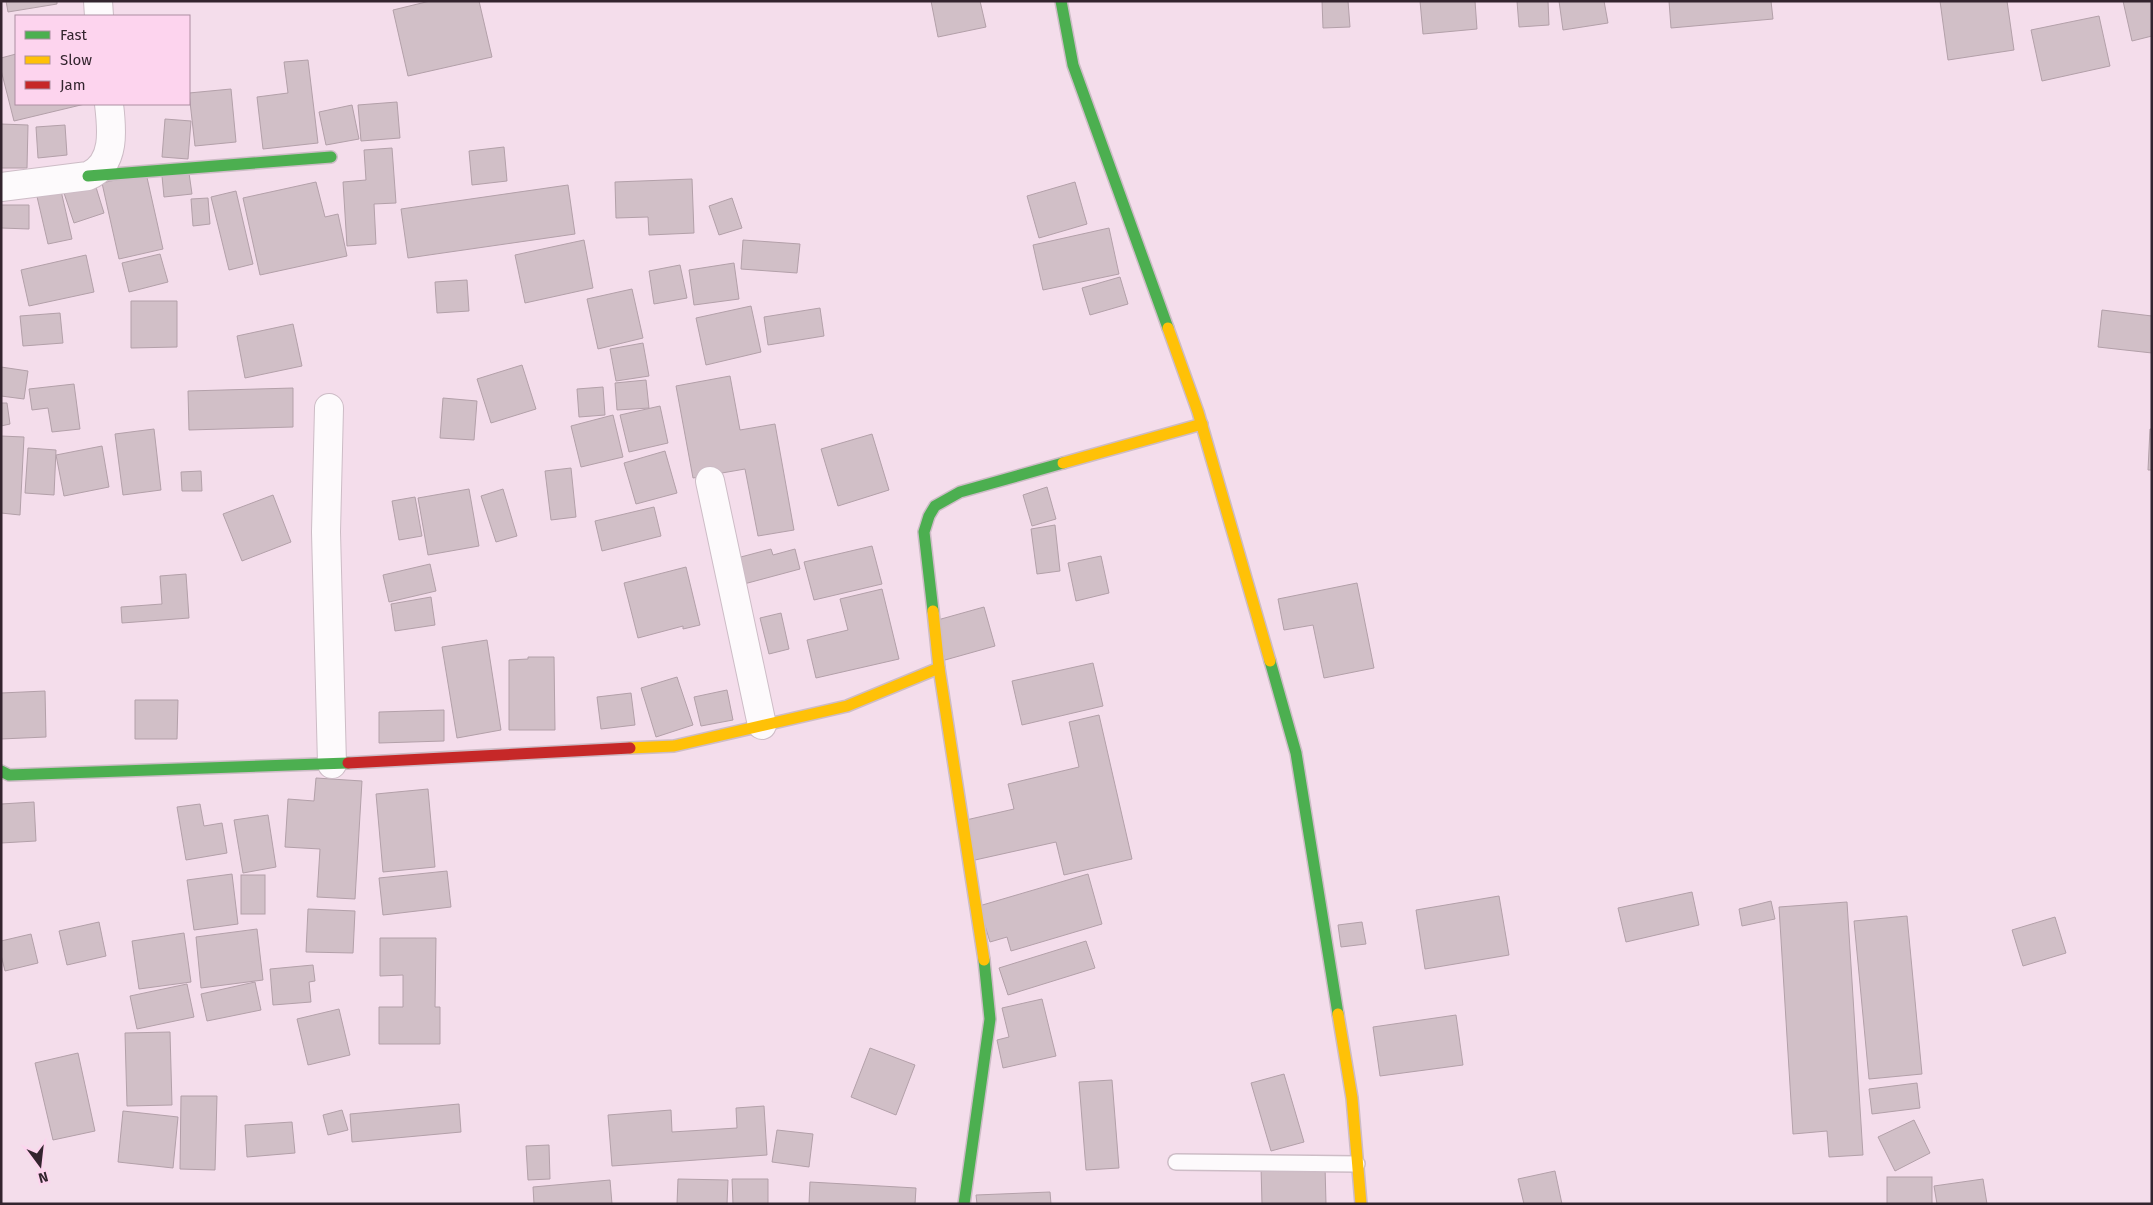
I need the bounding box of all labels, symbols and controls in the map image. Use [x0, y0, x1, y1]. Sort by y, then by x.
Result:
legend [15, 15, 190, 105]
text: Fast [60, 26, 87, 44]
text: Slow [60, 51, 92, 69]
text: Jam [60, 76, 86, 94]
north arrow [15, 1140, 65, 1190]
text: N [37, 1168, 50, 1186]

